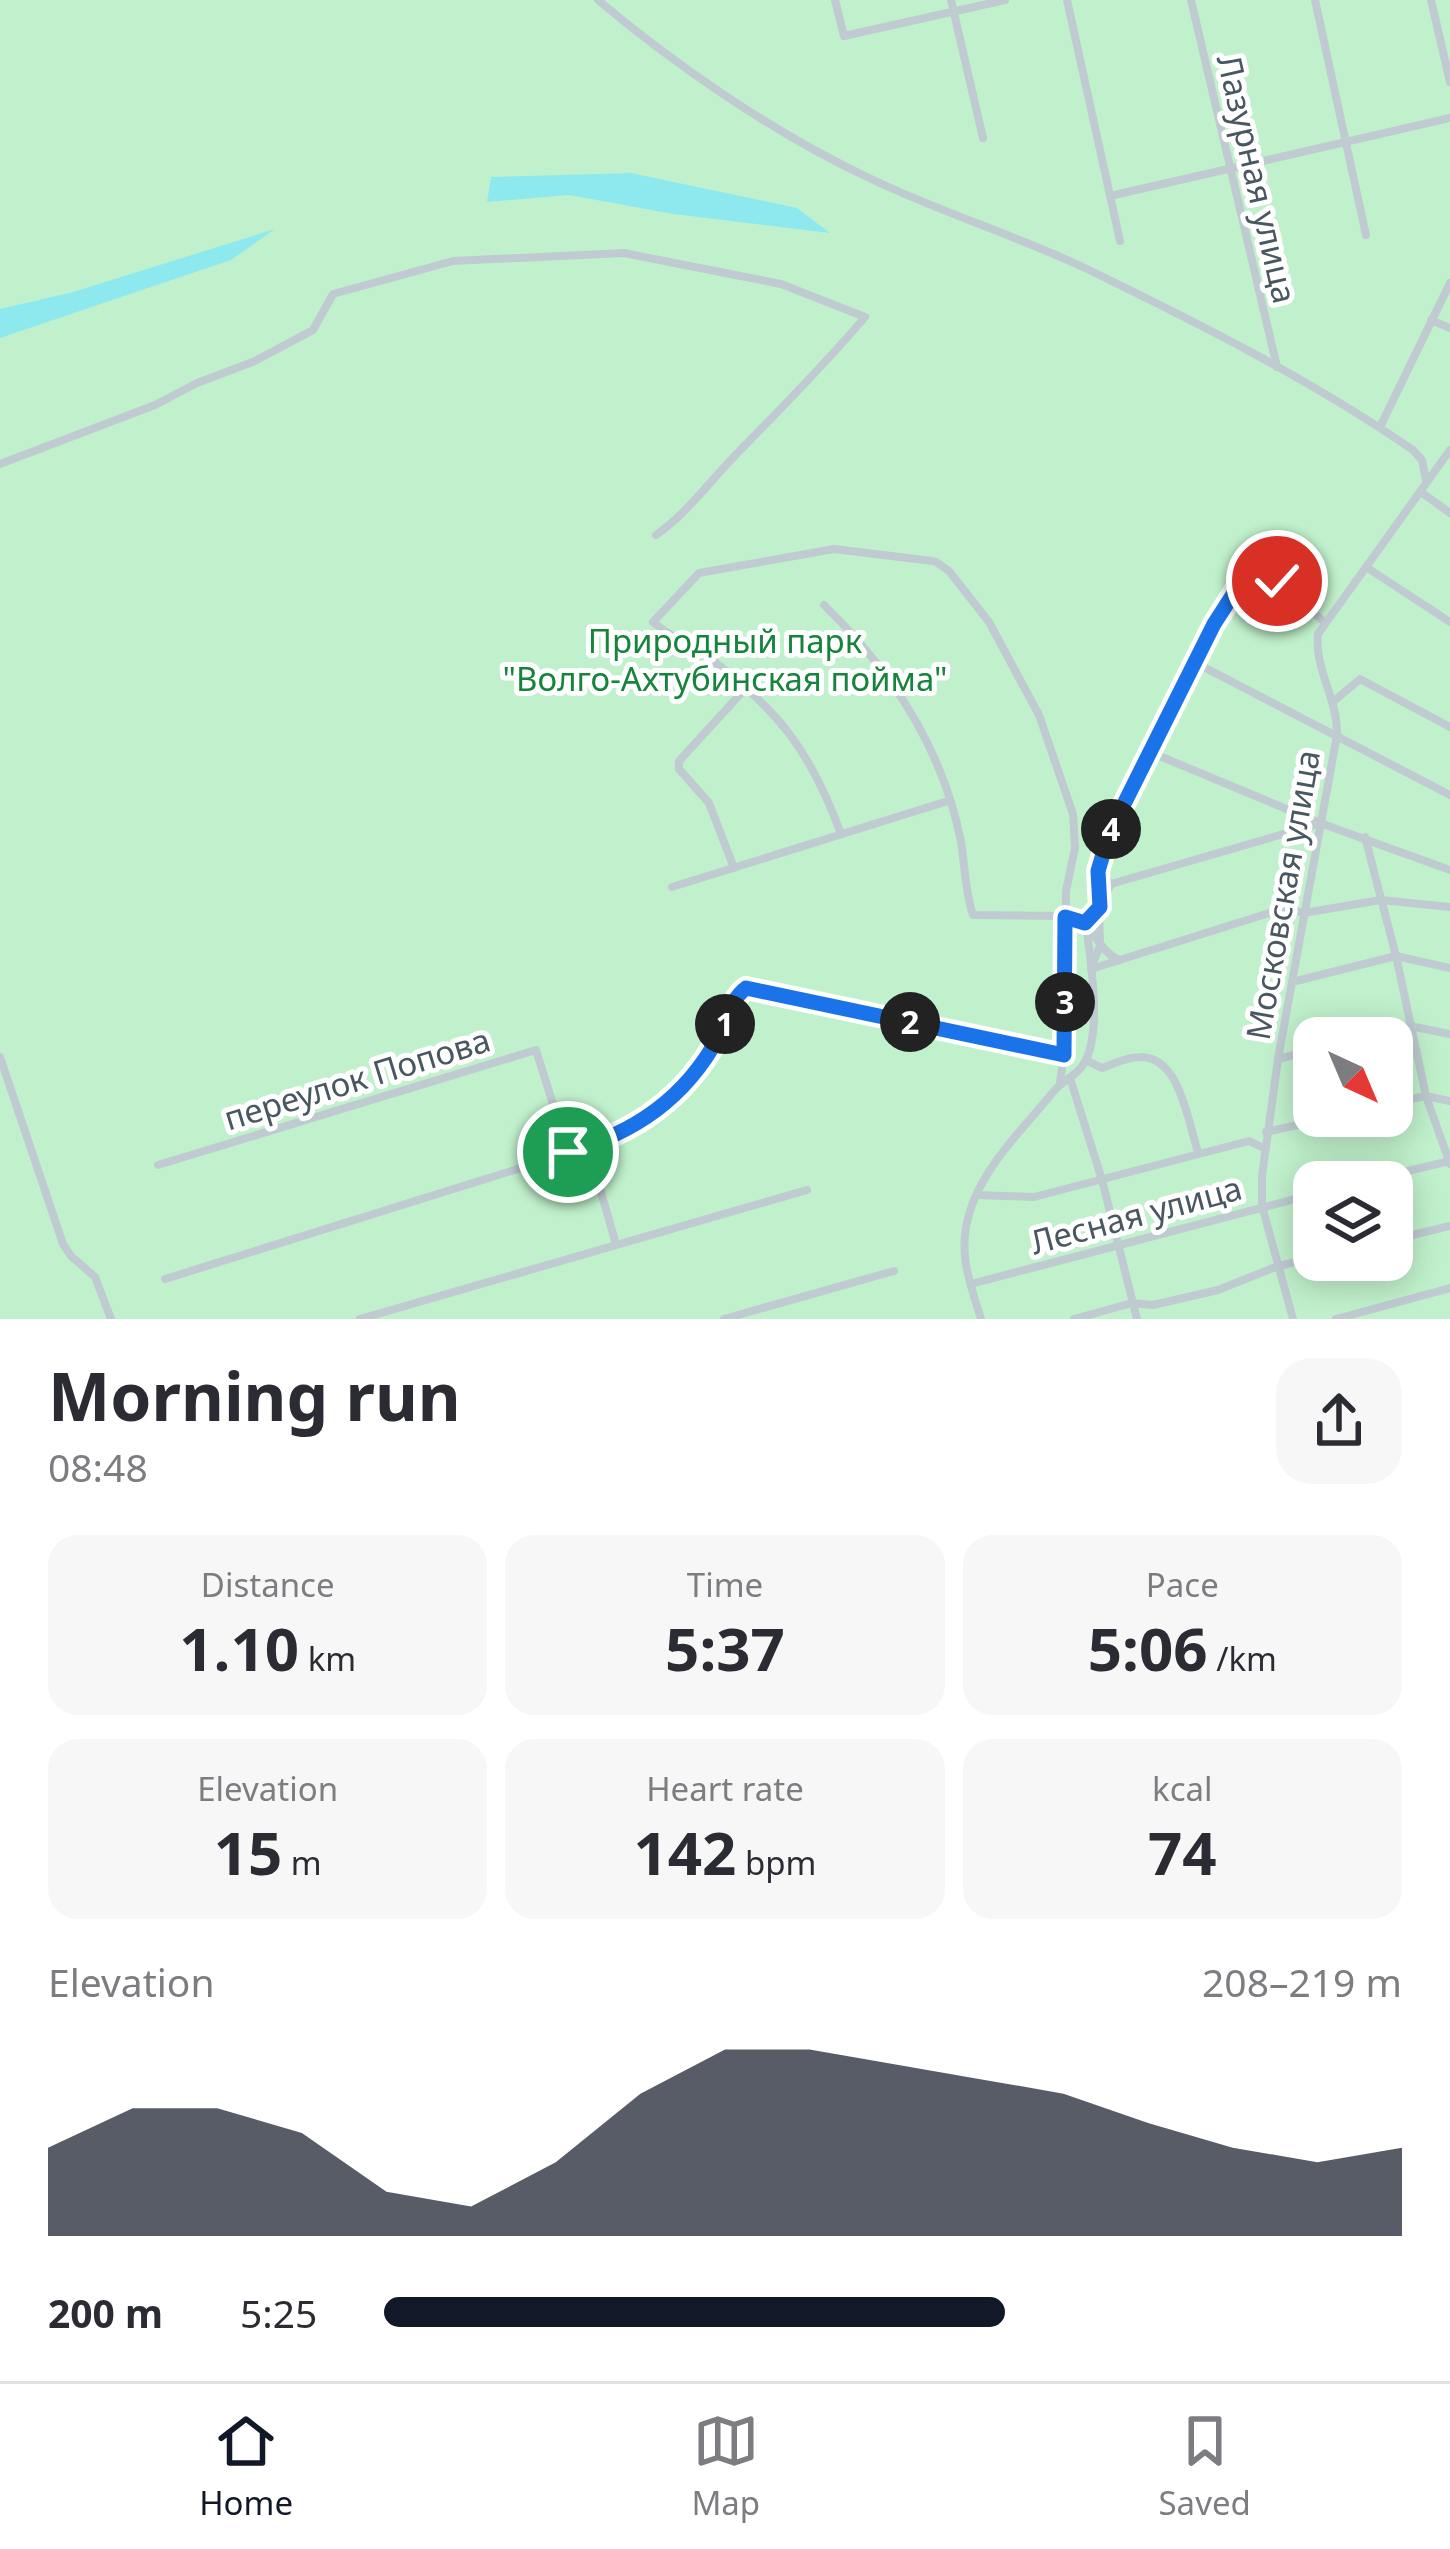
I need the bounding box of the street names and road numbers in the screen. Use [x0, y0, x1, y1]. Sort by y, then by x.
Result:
street label: Лазурная улица [1207, 50, 1308, 308]
street label: Московская улица [1235, 746, 1330, 1043]
street label: переулок Попова [218, 1017, 495, 1140]
street label: Лесная улица [1025, 1165, 1247, 1264]

